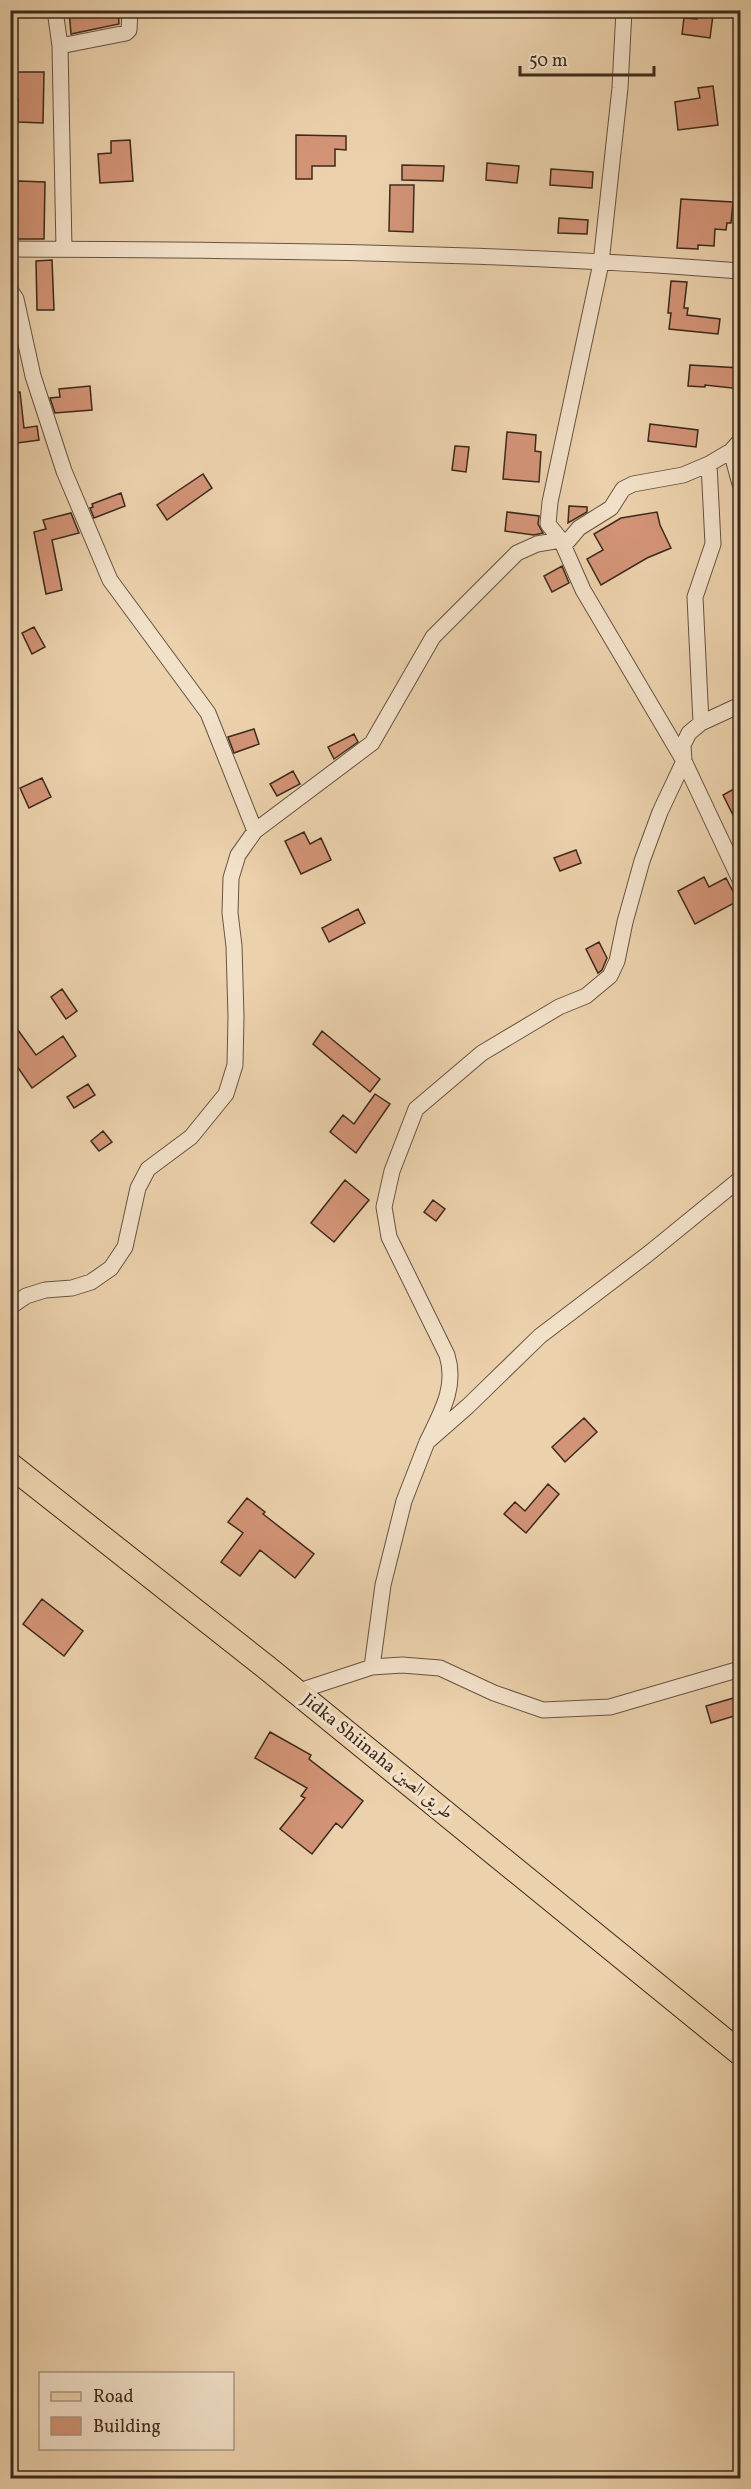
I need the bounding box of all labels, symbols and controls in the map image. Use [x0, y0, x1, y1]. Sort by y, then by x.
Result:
scale bar [520, 39, 654, 77]
text: 50 m [529, 49, 568, 74]
street label: Jidka Shiinaha طريق الصين [296, 1688, 458, 1826]
legend [39, 2372, 234, 2450]
text: Road [93, 2385, 134, 2410]
text: Building [93, 2415, 161, 2440]

